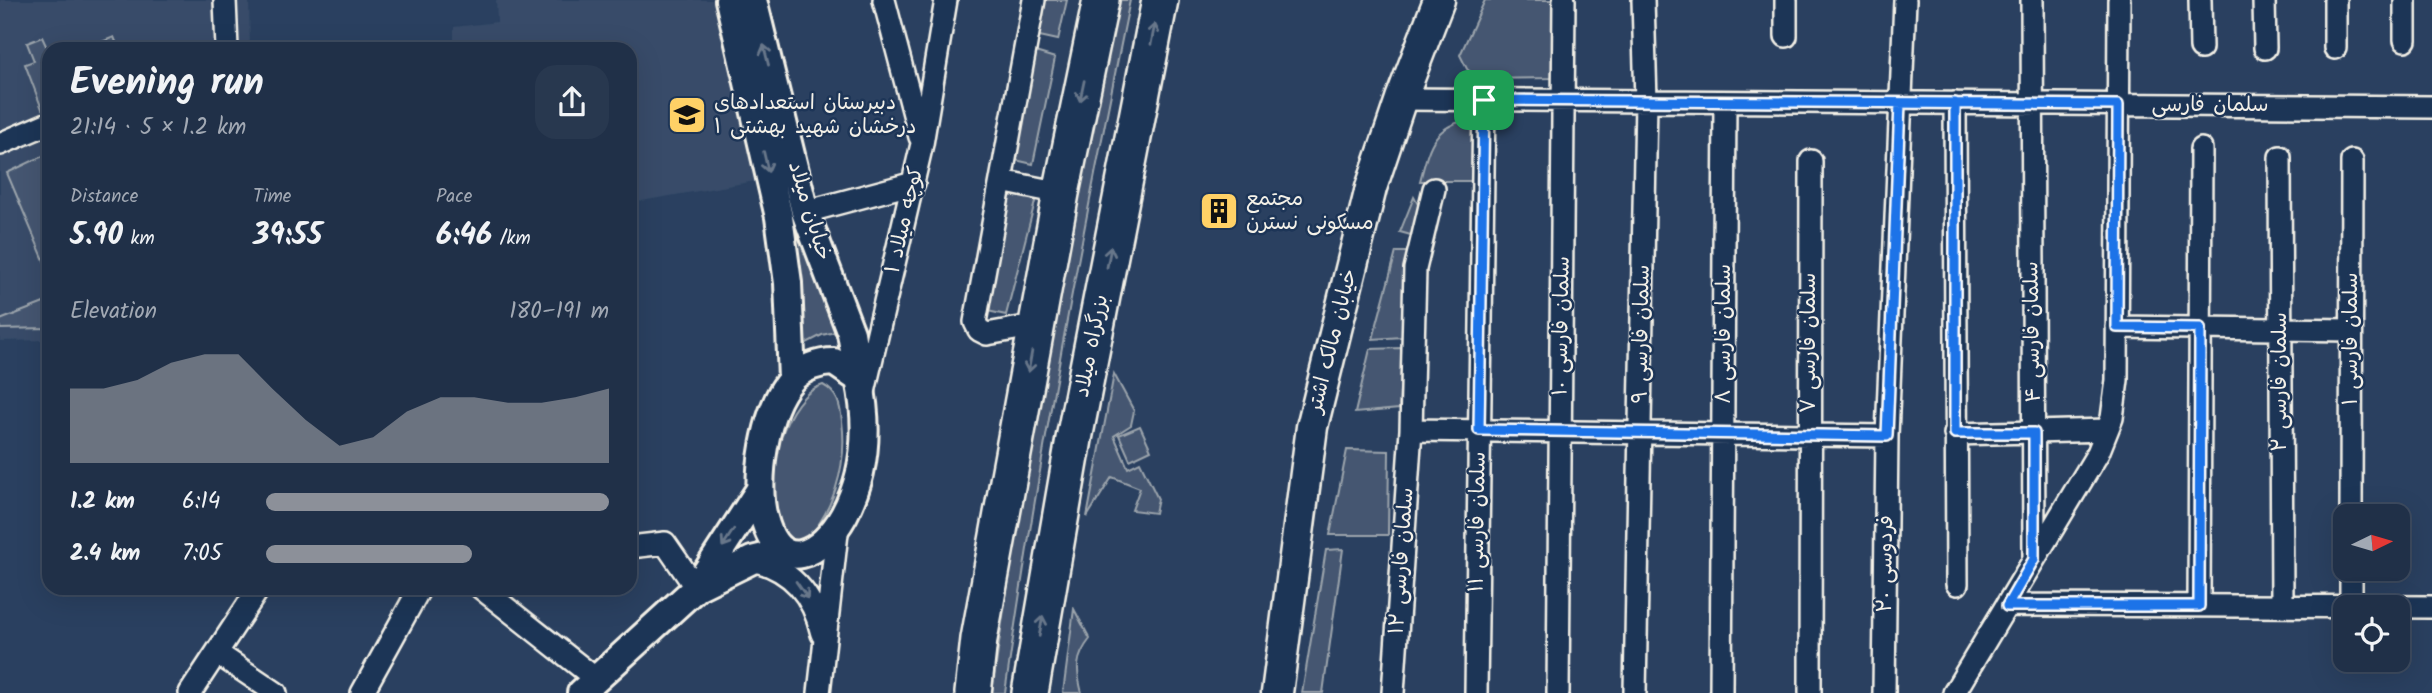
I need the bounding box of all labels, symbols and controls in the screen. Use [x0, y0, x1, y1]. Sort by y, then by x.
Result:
one-way arrow [1147, 23, 1161, 46]
one-way arrow [759, 44, 773, 67]
text: Evening run [70, 54, 264, 114]
button: share [535, 65, 609, 139]
pin [1454, 70, 1514, 130]
one-way arrow [1075, 79, 1089, 102]
icon: arrive [1465, 81, 1503, 119]
place label: دبیرستان استعدادهای درخشان شهید بهشتی ۱ [714, 87, 916, 144]
street label: سلمان فارسی [2151, 89, 2269, 122]
school or university icon: دبیرستان استعدادهای درخشان شهید بهشتی ۱ [666, 94, 708, 136]
text: 21:14 · 5 × 1.2 km [70, 110, 246, 146]
one-way arrow [760, 150, 774, 173]
street label: خیابان میلاد [778, 157, 840, 265]
street label: کوچه میلاد ۱ [877, 163, 933, 277]
text: Distance [70, 182, 138, 212]
text: Time [253, 182, 291, 212]
text: Pace [436, 182, 472, 212]
place label: مجتمع مسکونی نسترن [1246, 183, 1374, 240]
building icon: مجتمع مسکونی نسترن [1198, 190, 1240, 232]
text: 5.90 [70, 212, 123, 260]
text: 39:55 [253, 212, 322, 260]
text: 6:46 [436, 212, 492, 260]
text: km [123, 224, 155, 254]
text: /km [492, 224, 531, 254]
one-way arrow [1103, 246, 1117, 269]
street label: سلمان فارسی ۱۰ [1544, 256, 1580, 396]
street label: سلمان فارسی ۴ [2015, 261, 2051, 403]
street label: سلمان فارسی ۹ [1624, 264, 1660, 404]
street label: سلمان فارسی ۸ [1708, 264, 1741, 404]
street label: خیابان مالک اشتر [1299, 265, 1367, 419]
street label: سلمان فارسی ۱ [2335, 272, 2368, 406]
street label: سلمان فارسی ۷ [1793, 273, 1826, 413]
street label: بزرگراه میلاد [1066, 292, 1118, 400]
text: Elevation [70, 294, 157, 330]
text: 180–191 m [509, 294, 609, 330]
street label: سلمان فارسی ۲ [2264, 312, 2297, 452]
one-way arrow [1023, 350, 1036, 373]
street label: سلمان فارسی ۱۱ [1460, 451, 1496, 593]
text: 1.2 km [70, 484, 135, 520]
text: 6:14 [182, 484, 220, 520]
street label: سلمان فارسی ۱۲ [1380, 486, 1424, 636]
north arrow [2333, 504, 2410, 581]
map controls [2333, 504, 2410, 672]
street label: فردوسی ۲۰ [1869, 515, 1903, 613]
one-way arrow [720, 528, 734, 548]
text: 2.4 km [70, 536, 140, 572]
text: 7:05 [182, 536, 222, 572]
one-way arrow [795, 580, 809, 599]
button: locate [2333, 595, 2410, 672]
one-way arrow [1035, 615, 1048, 638]

